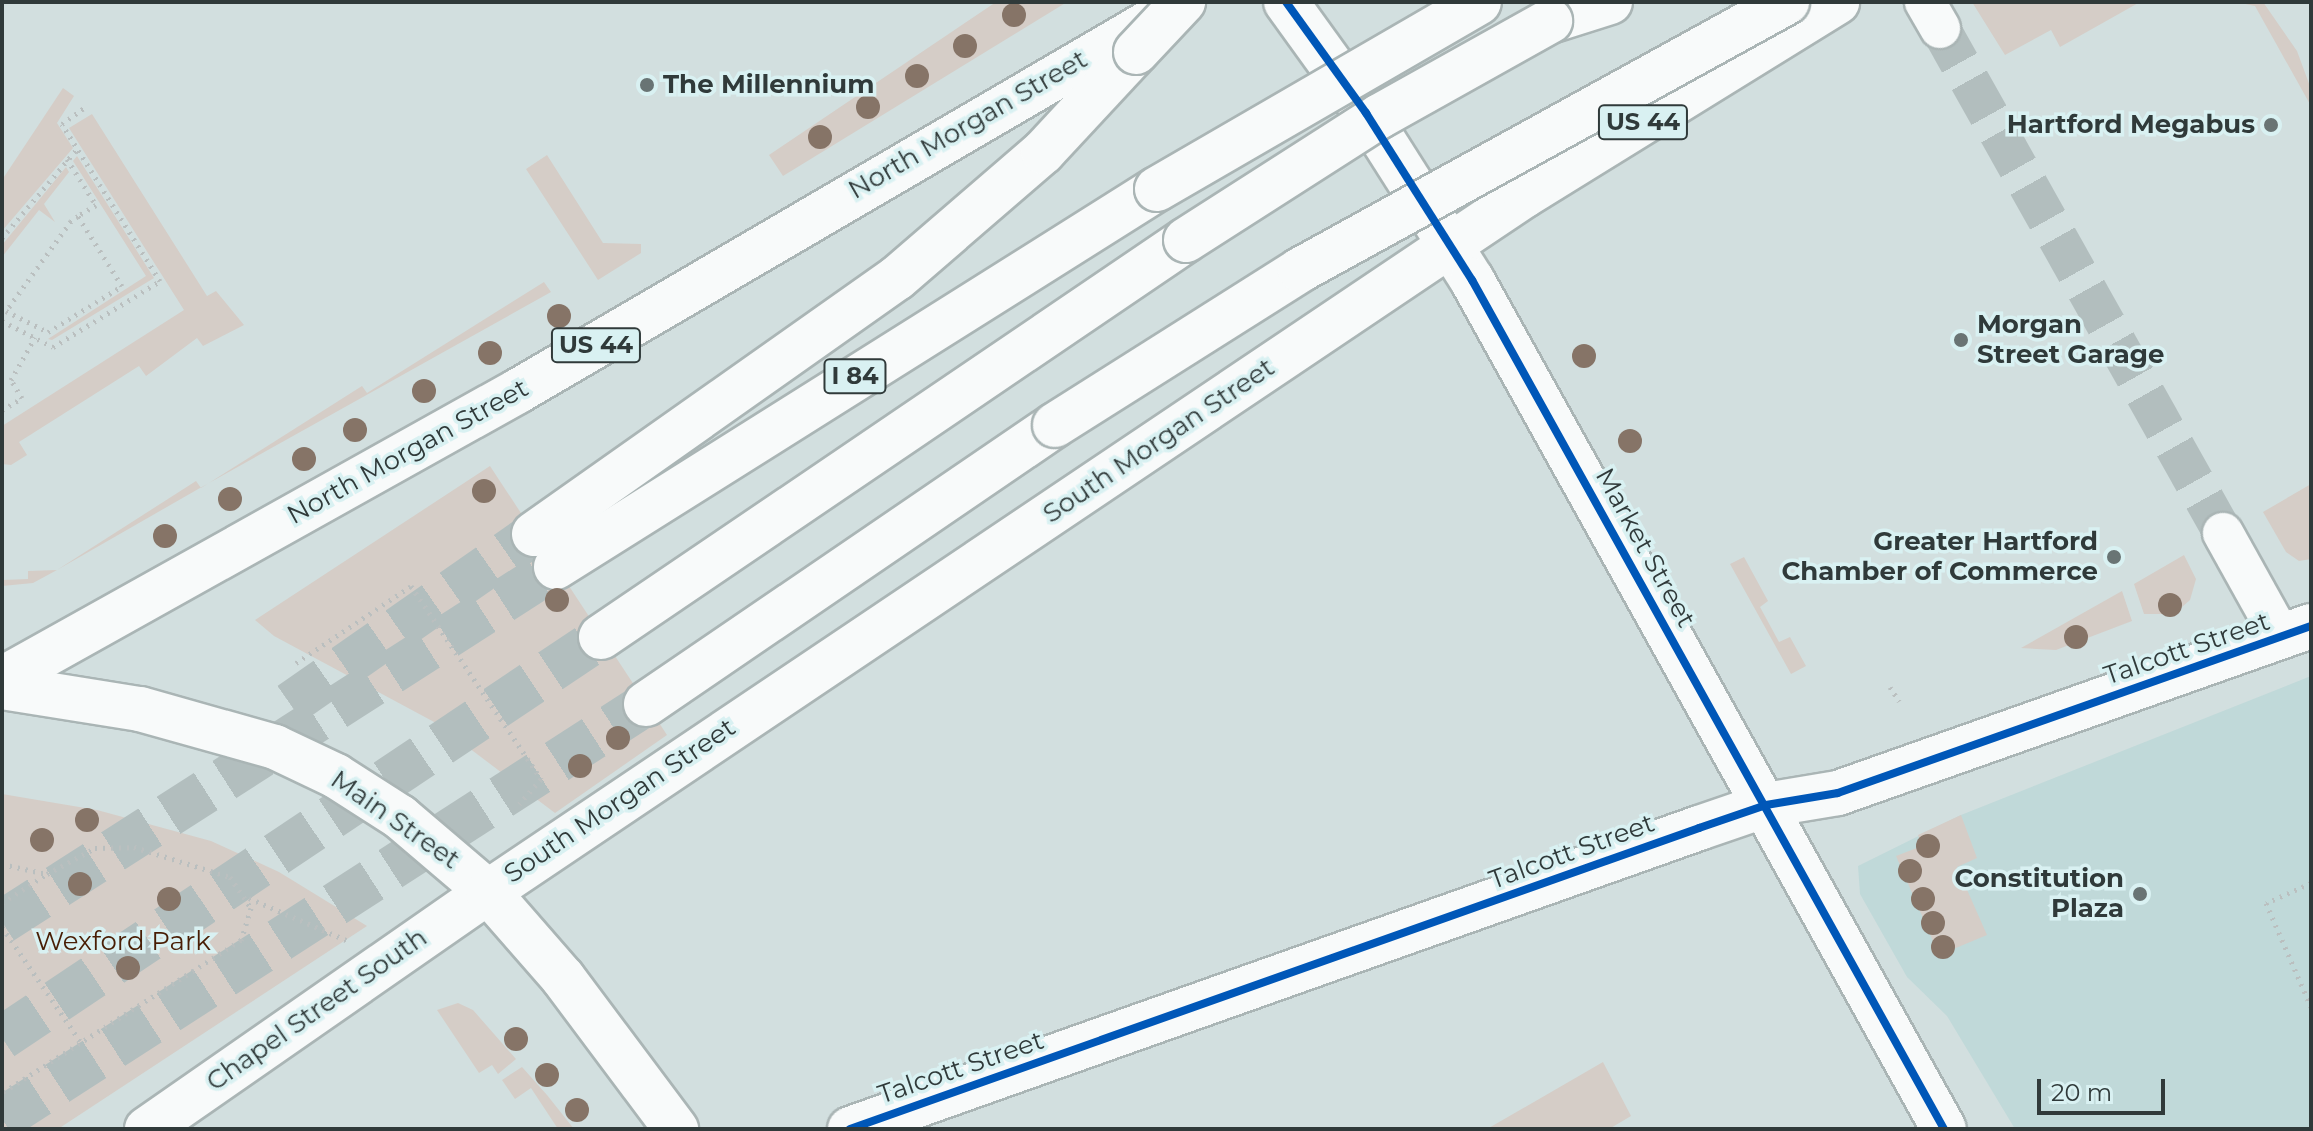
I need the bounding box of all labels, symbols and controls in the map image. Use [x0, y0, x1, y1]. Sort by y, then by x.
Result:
street label: North Morgan Street [843, 44, 1093, 206]
place label: The Millennium [663, 69, 875, 101]
marker: The Millennium [638, 76, 656, 94]
road number: US 44 [1597, 102, 1689, 142]
place label: Hartford Megabus [2007, 109, 2255, 141]
marker: Hartford Megabus [2262, 116, 2280, 134]
place label: Morgan Street Garage [1977, 309, 2164, 370]
road number: US 44 [550, 325, 642, 365]
marker: Morgan Street Garage [1952, 331, 1970, 349]
street label: South Morgan Street [1037, 352, 1281, 530]
road number: I 84 [823, 356, 887, 396]
street label: North Morgan Street [282, 373, 534, 531]
street label: Market Street [1588, 463, 1702, 633]
place label: Greater Hartford Chamber of Commerce [1782, 526, 2098, 588]
marker: Greater Hartford Chamber of Commerce [2105, 548, 2123, 566]
street label: Talcott Street [2100, 606, 2274, 692]
street label: South Morgan Street [498, 712, 742, 890]
street label: Main Street [325, 764, 465, 876]
street label: Talcott Street [1485, 808, 1659, 896]
place label: Constitution Plaza [1954, 863, 2124, 924]
marker: Constitution Plaza [2131, 885, 2149, 903]
street label: Chapel Street South [201, 922, 433, 1098]
park label: Wexford Park [35, 926, 211, 958]
street label: Talcott Street [874, 1025, 1048, 1111]
scale bar [2041, 1063, 2169, 1113]
text: 20 m [2051, 1078, 2112, 1107]

